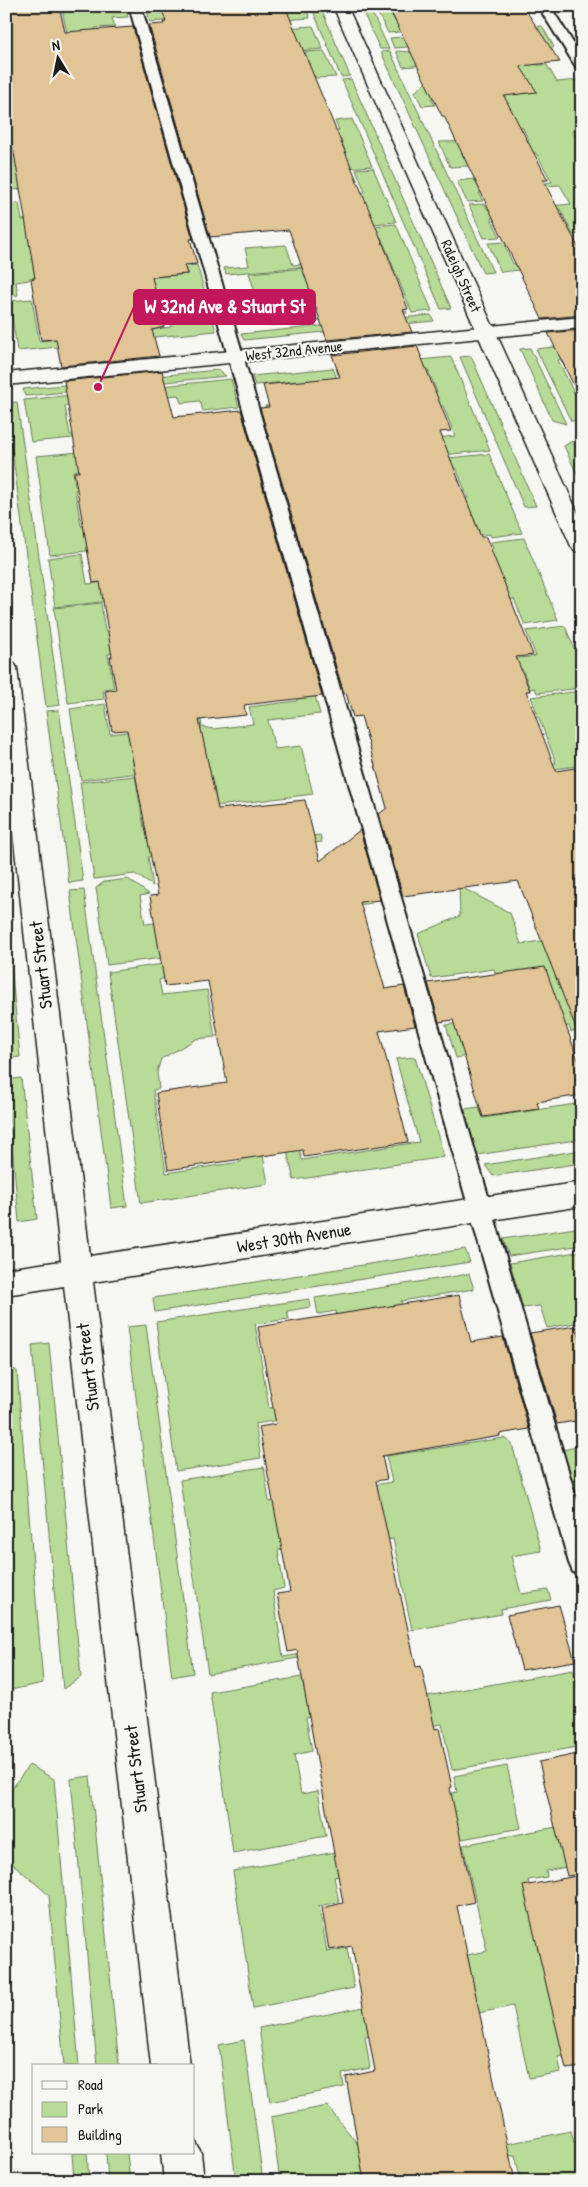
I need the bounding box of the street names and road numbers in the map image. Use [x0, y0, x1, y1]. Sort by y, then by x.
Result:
street label: Raleigh Street [436, 236, 487, 316]
street label: West 32nd Avenue [244, 335, 344, 366]
street label: Stuart Street [23, 919, 58, 1010]
street label: West 30th Avenue [235, 1216, 353, 1259]
street label: Stuart Street [70, 1321, 105, 1412]
street label: Stuart Street [118, 1723, 153, 1814]

